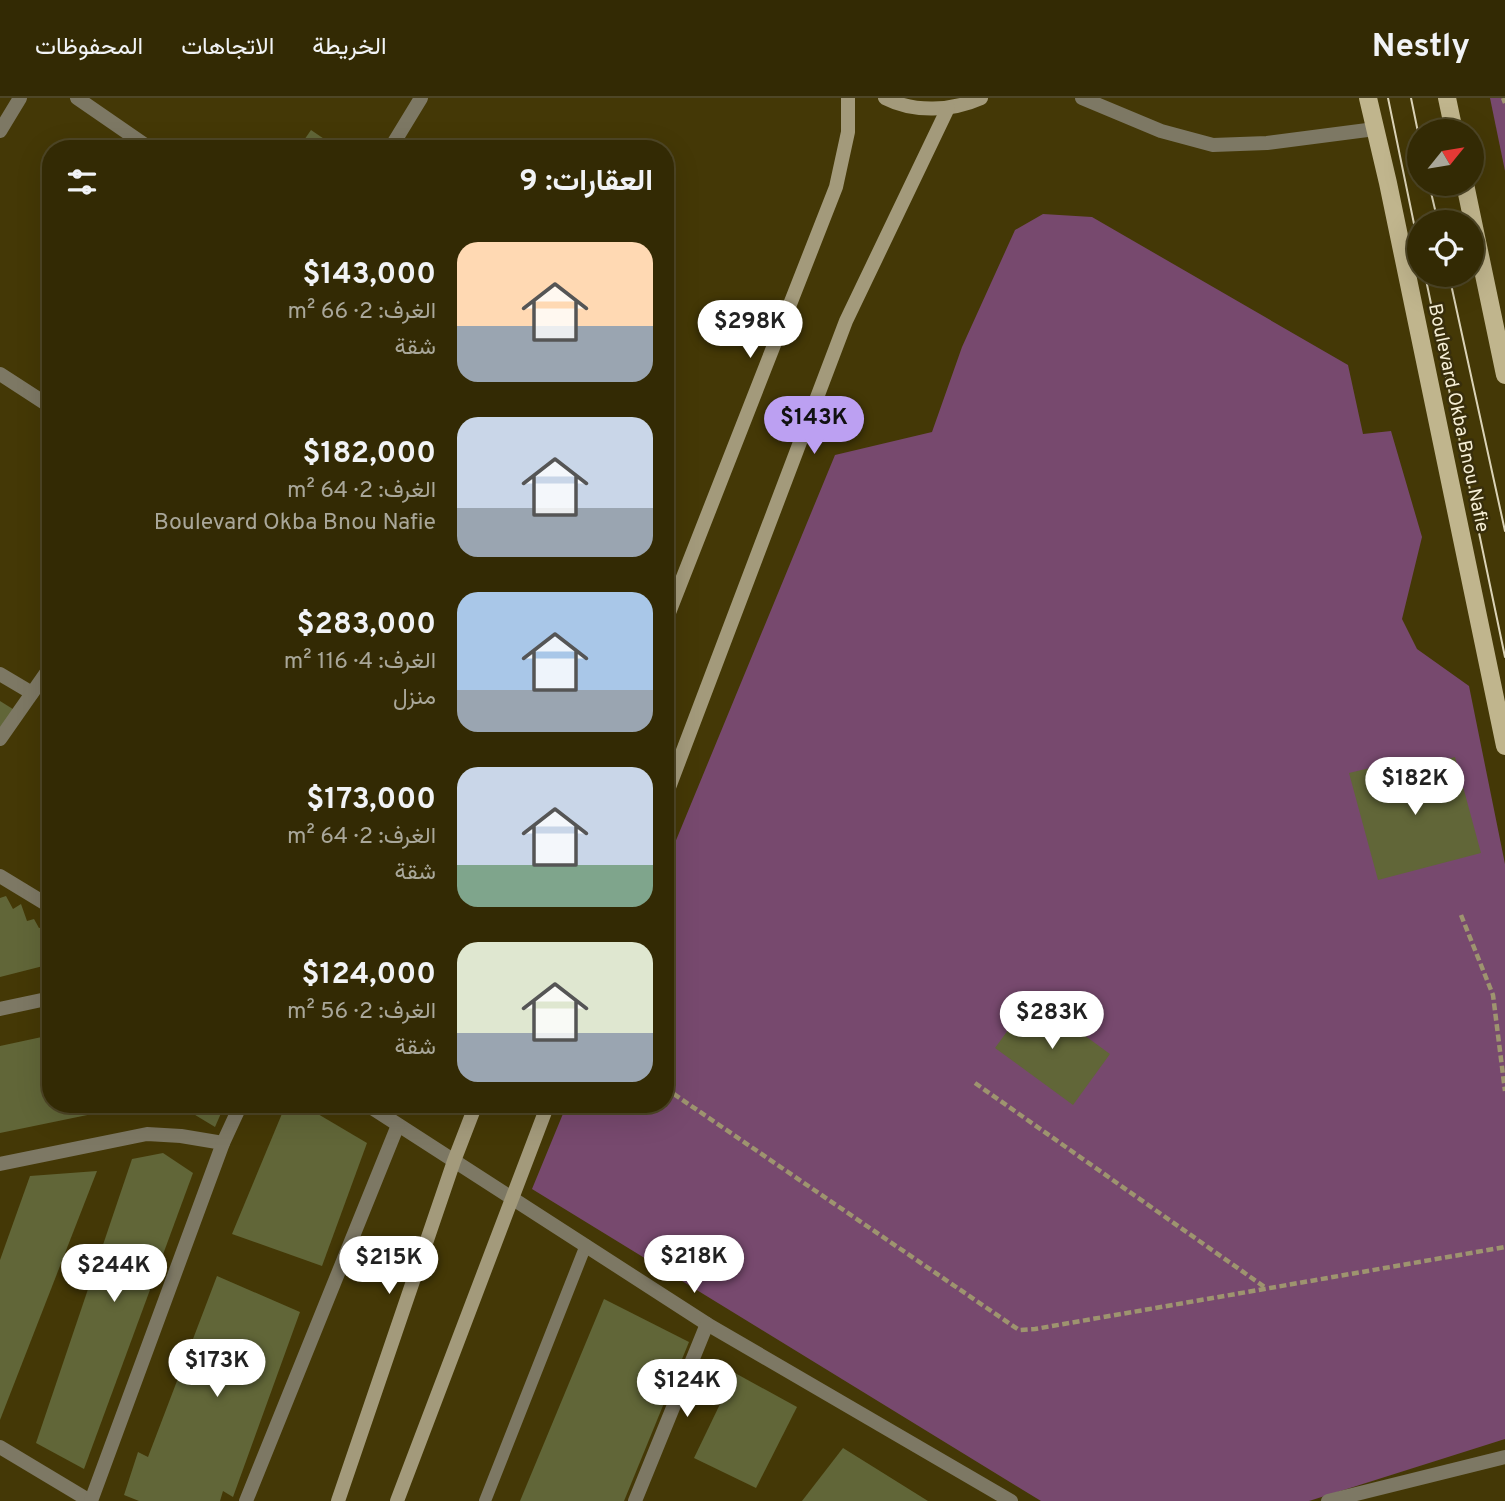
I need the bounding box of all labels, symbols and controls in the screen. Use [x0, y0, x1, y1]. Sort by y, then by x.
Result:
text: Nestly [1372, 27, 1470, 69]
text: المحفوظات [35, 33, 143, 63]
text: الاتجاهات [181, 33, 274, 63]
text: الخريطة [312, 33, 387, 63]
north arrow [1407, 119, 1484, 196]
map controls [1407, 119, 1484, 287]
icon: filters [63, 163, 101, 201]
text: العقارات: 9 [519, 164, 653, 201]
button: locate [1407, 210, 1484, 287]
text: $143,000 [302, 257, 436, 294]
icon: home [513, 270, 597, 354]
text: الغرف: 2 · 66 m² [287, 298, 436, 327]
pin: $298K [701, 300, 799, 360]
street label: Boulevard Okba Bnou Nafie [1422, 301, 1494, 535]
text: $298K [714, 308, 786, 337]
text: شقة [394, 334, 436, 363]
pin: $143K [765, 396, 863, 456]
text: $143K [780, 404, 848, 433]
text: $182,000 [302, 436, 436, 473]
icon: home [513, 445, 597, 529]
text: الغرف: 2 · 64 m² [287, 477, 436, 506]
text: Boulevard Okba Bnou Nafie [154, 509, 436, 538]
text: $283,000 [297, 607, 436, 644]
icon: home [513, 620, 597, 704]
text: الغرف: 4 · 116 m² [284, 648, 436, 677]
text: منزل [393, 684, 436, 713]
pin: $182K [1366, 758, 1464, 817]
text: $182K [1381, 765, 1449, 794]
text: $173,000 [306, 782, 436, 819]
icon: home [513, 795, 597, 879]
text: الغرف: 2 · 64 m² [287, 823, 436, 852]
text: شقة [394, 859, 436, 888]
text: $124,000 [301, 957, 436, 994]
icon: home [513, 970, 597, 1054]
pin: $283K [1003, 992, 1101, 1051]
text: الغرف: 2 · 56 m² [287, 998, 436, 1027]
text: $283K [1016, 999, 1088, 1028]
text: شقة [394, 1034, 436, 1063]
pin: $215K [340, 1236, 438, 1296]
pin: $218K [645, 1236, 743, 1295]
text: $218K [660, 1243, 728, 1272]
pin: $244K [65, 1244, 163, 1304]
text: $215K [355, 1244, 423, 1273]
text: $244K [77, 1252, 151, 1281]
pin: $173K [168, 1340, 266, 1399]
text: $173K [184, 1347, 250, 1376]
pin: $124K [638, 1360, 736, 1419]
text: $124K [653, 1367, 721, 1396]

